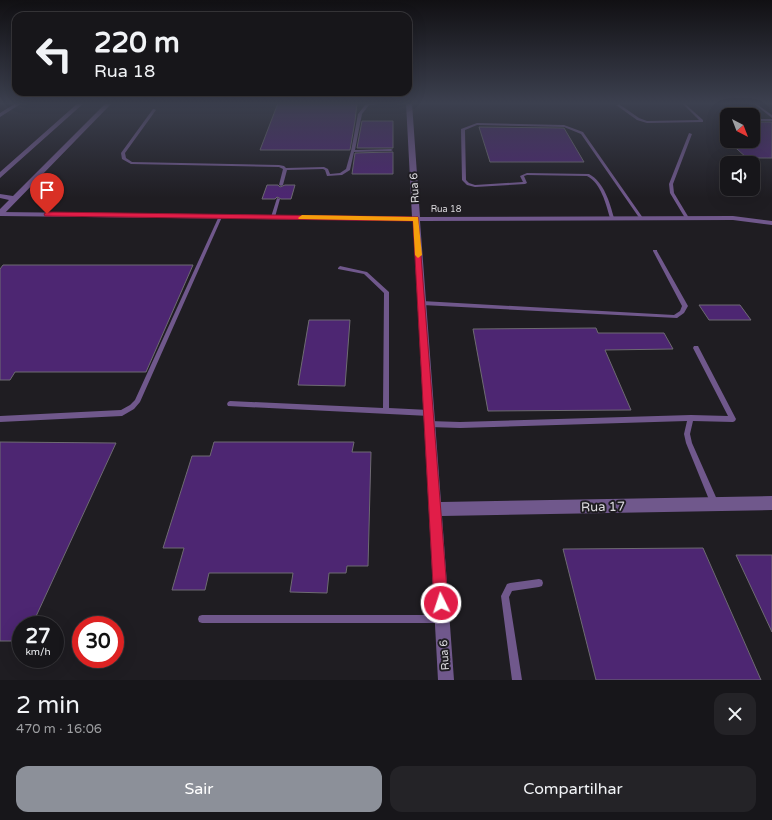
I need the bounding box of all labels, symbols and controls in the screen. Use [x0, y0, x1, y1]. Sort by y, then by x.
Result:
text: 220 m [94, 26, 180, 60]
icon: left [28, 28, 80, 80]
text: Rua 18 [94, 60, 155, 82]
north arrow [720, 108, 760, 148]
map controls [720, 108, 760, 196]
button: sound [720, 156, 760, 196]
street label: Rua 6 [407, 172, 422, 204]
pin [30, 173, 64, 214]
icon: arrive [36, 179, 58, 201]
street label: Rua 18 [431, 204, 462, 215]
street label: Rua 17 [581, 499, 625, 515]
position arrow [420, 582, 462, 624]
speed limit sign: 30 [72, 616, 124, 668]
text: 27 [25, 625, 51, 649]
street label: Rua 6 [437, 639, 452, 671]
text: km/h [25, 646, 51, 658]
text: 2 min [16, 691, 80, 720]
button: close [714, 693, 756, 735]
text: 470 m · 16:06 [16, 721, 102, 737]
button: Sair [16, 766, 382, 812]
button: Compartilhar [390, 766, 756, 812]

